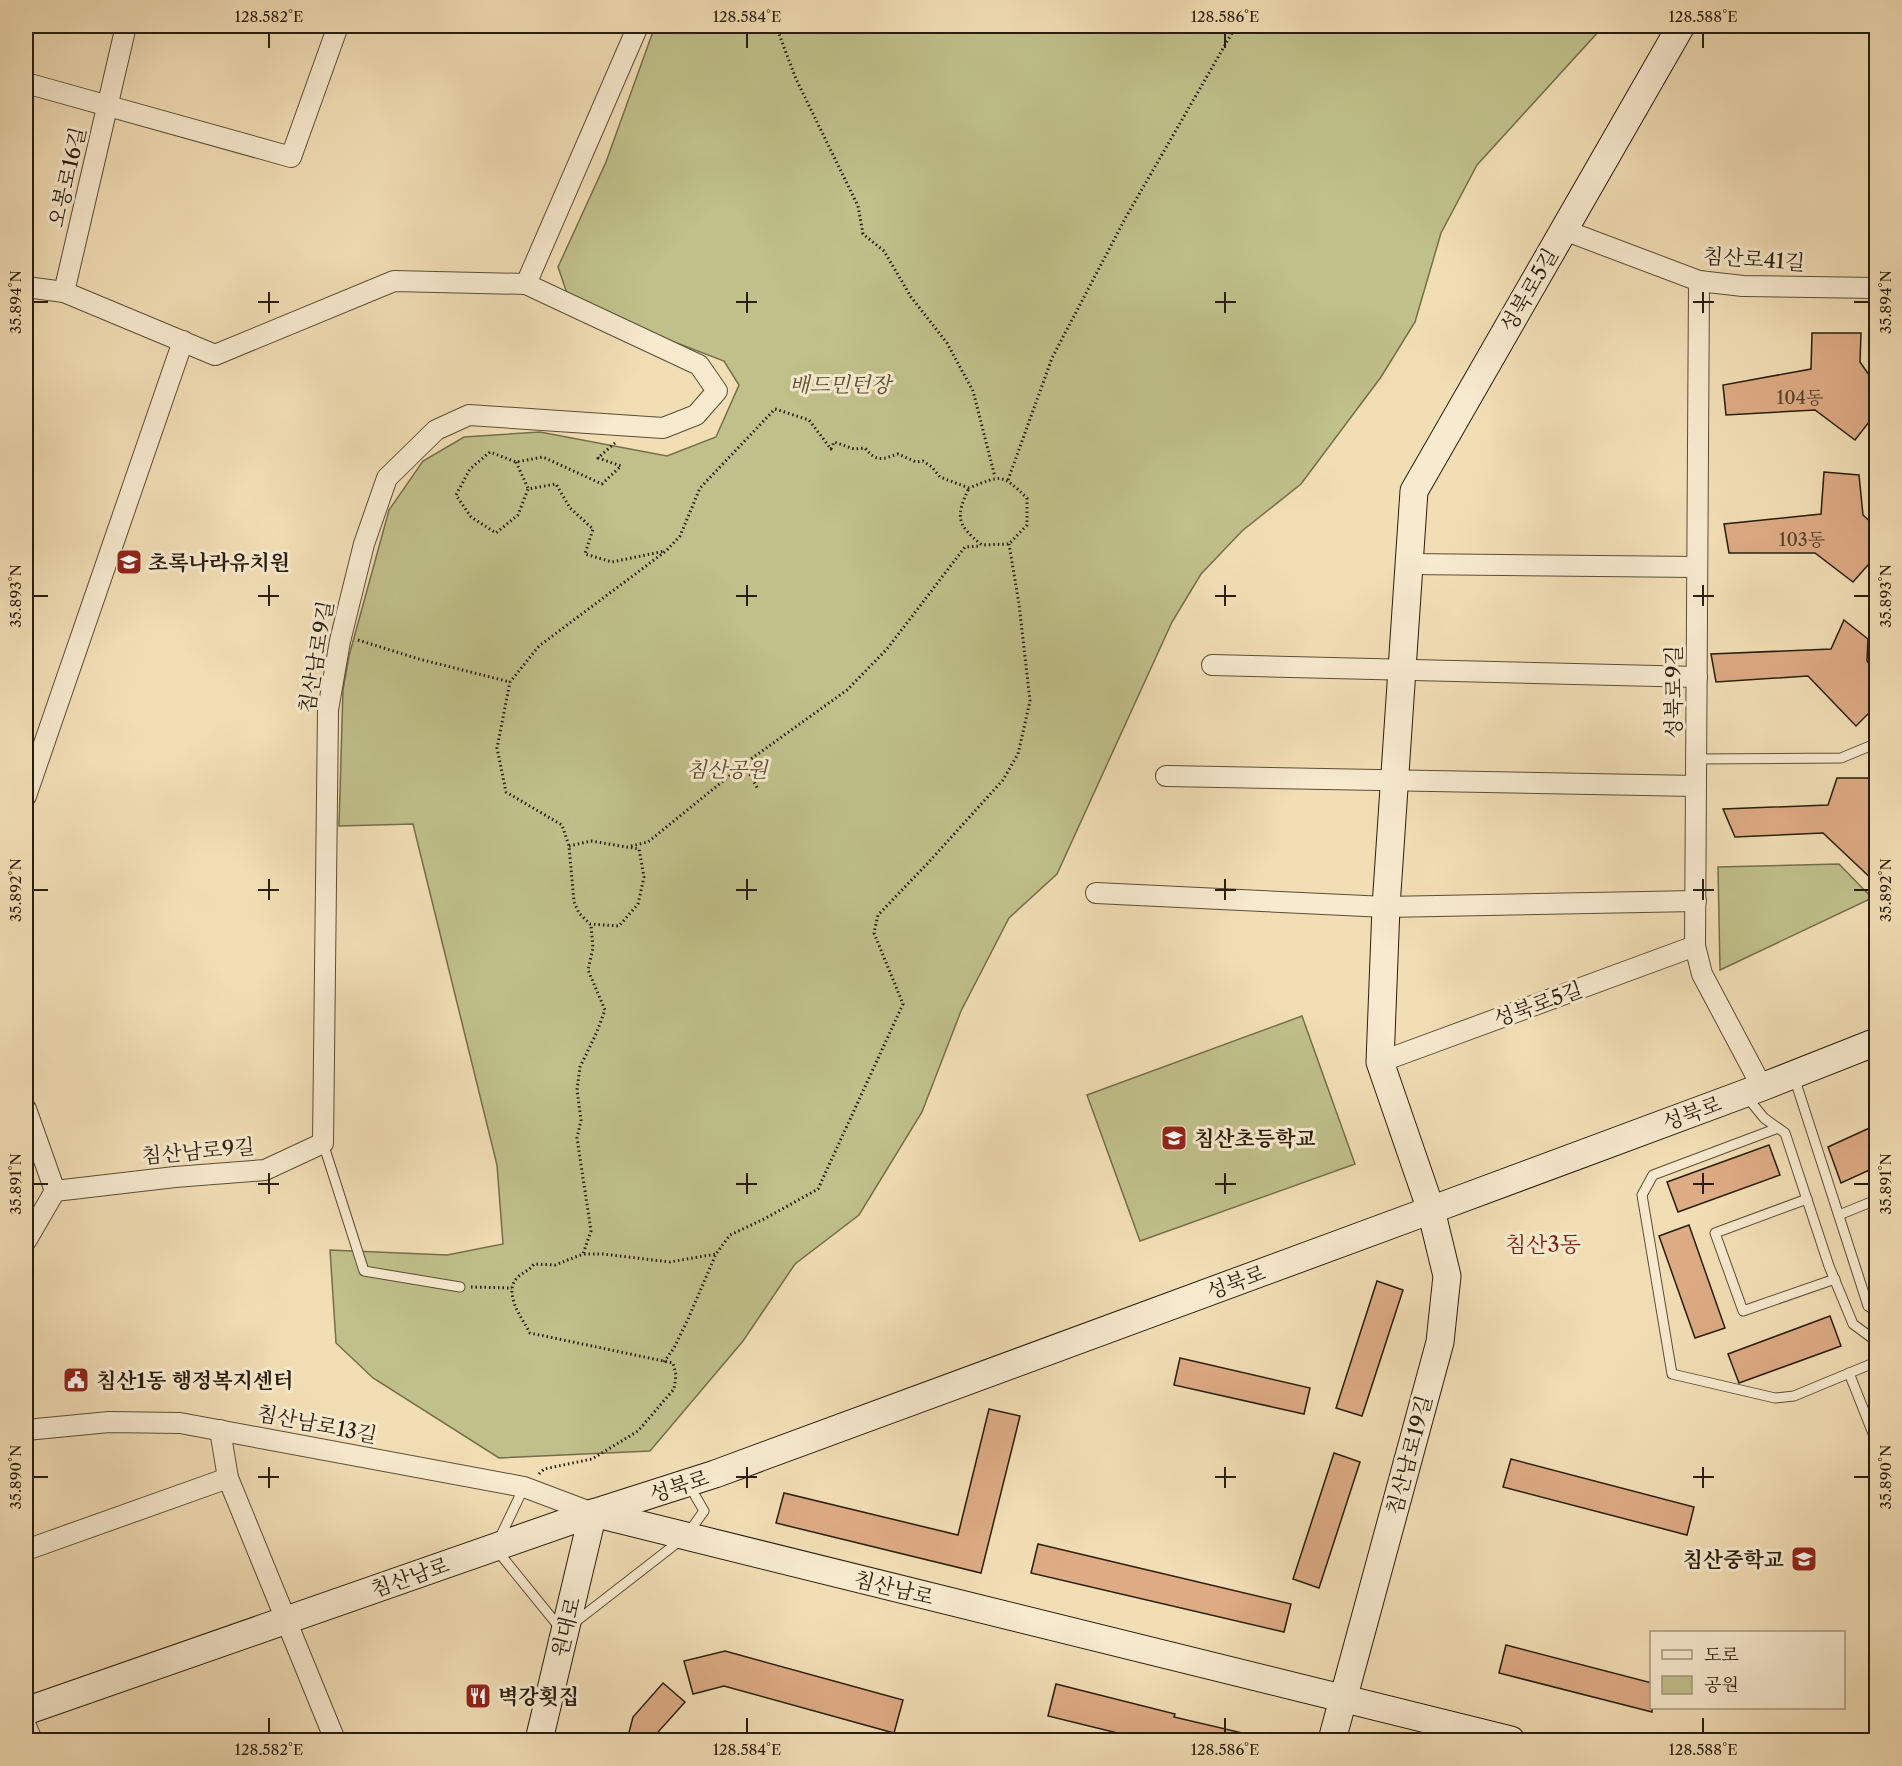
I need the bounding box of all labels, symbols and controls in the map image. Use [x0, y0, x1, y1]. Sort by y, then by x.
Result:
text: 128.582°E [235, 7, 303, 26]
text: 128.584°E [713, 7, 781, 26]
text: 128.586°E [1191, 7, 1259, 26]
text: 128.588°E [1668, 7, 1738, 26]
street label: 오봉로16길 [43, 124, 91, 230]
street label: 침산로41길 [1702, 243, 1806, 275]
street label: 성북로5길 [1495, 244, 1563, 336]
text: 35.894°N [6, 270, 25, 334]
text: 35.894°N [1876, 270, 1895, 334]
park label: 배드민턴장 [789, 372, 893, 397]
house number: 104동 [1777, 387, 1823, 409]
house number: 103동 [1779, 529, 1825, 551]
school or university icon: 초록나라유치원 [114, 547, 144, 577]
place label: 초록나라유치원 [148, 550, 290, 575]
text: 35.893°N [6, 564, 25, 628]
text: 35.893°N [1876, 564, 1895, 628]
street label: 침산남로9길 [294, 599, 338, 715]
street label: 성북로9길 [1661, 645, 1686, 739]
park label: 침산공원 [686, 757, 769, 782]
text: 35.892°N [6, 858, 25, 922]
text: 35.892°N [1876, 858, 1895, 922]
street label: 성북로5길 [1490, 976, 1586, 1032]
street label: 성북로 [1659, 1091, 1725, 1135]
school or university icon: 침산초등학교 [1159, 1123, 1189, 1153]
place label: 침산초등학교 [1194, 1126, 1316, 1151]
street label: 침산남로9길 [140, 1134, 256, 1168]
text: 35.891°N [6, 1153, 25, 1215]
text: 35.891°N [1876, 1153, 1895, 1215]
district label: 침산3동 [1505, 1231, 1581, 1258]
street label: 성북로 [1203, 1260, 1269, 1304]
public building icon: 침산1동 행정복지센터 [61, 1365, 91, 1395]
place label: 침산1동 행정복지센터 [96, 1368, 293, 1393]
street label: 침산남로19길 [1381, 1393, 1437, 1517]
street label: 침산남로13길 [255, 1400, 379, 1448]
text: 35.890°N [6, 1445, 25, 1509]
text: 35.890°N [1876, 1445, 1895, 1509]
street label: 성북로 [646, 1465, 712, 1507]
school or university icon: 침산중학교 [1789, 1544, 1819, 1574]
place label: 침산중학교 [1683, 1547, 1784, 1572]
street label: 침산남로 [368, 1552, 452, 1602]
street label: 침산남로 [852, 1566, 936, 1610]
street label: 원대로 [547, 1594, 585, 1660]
legend [1650, 1631, 1845, 1709]
text: 도로 [1704, 1644, 1739, 1666]
text: 공원 [1704, 1674, 1739, 1696]
restaurant icon: 벽강횟집 [463, 1681, 493, 1711]
place label: 벽강횟집 [498, 1684, 579, 1709]
text: 128.582°E [235, 1740, 303, 1759]
text: 128.584°E [713, 1740, 781, 1759]
text: 128.586°E [1191, 1740, 1259, 1759]
text: 128.588°E [1668, 1740, 1738, 1759]

